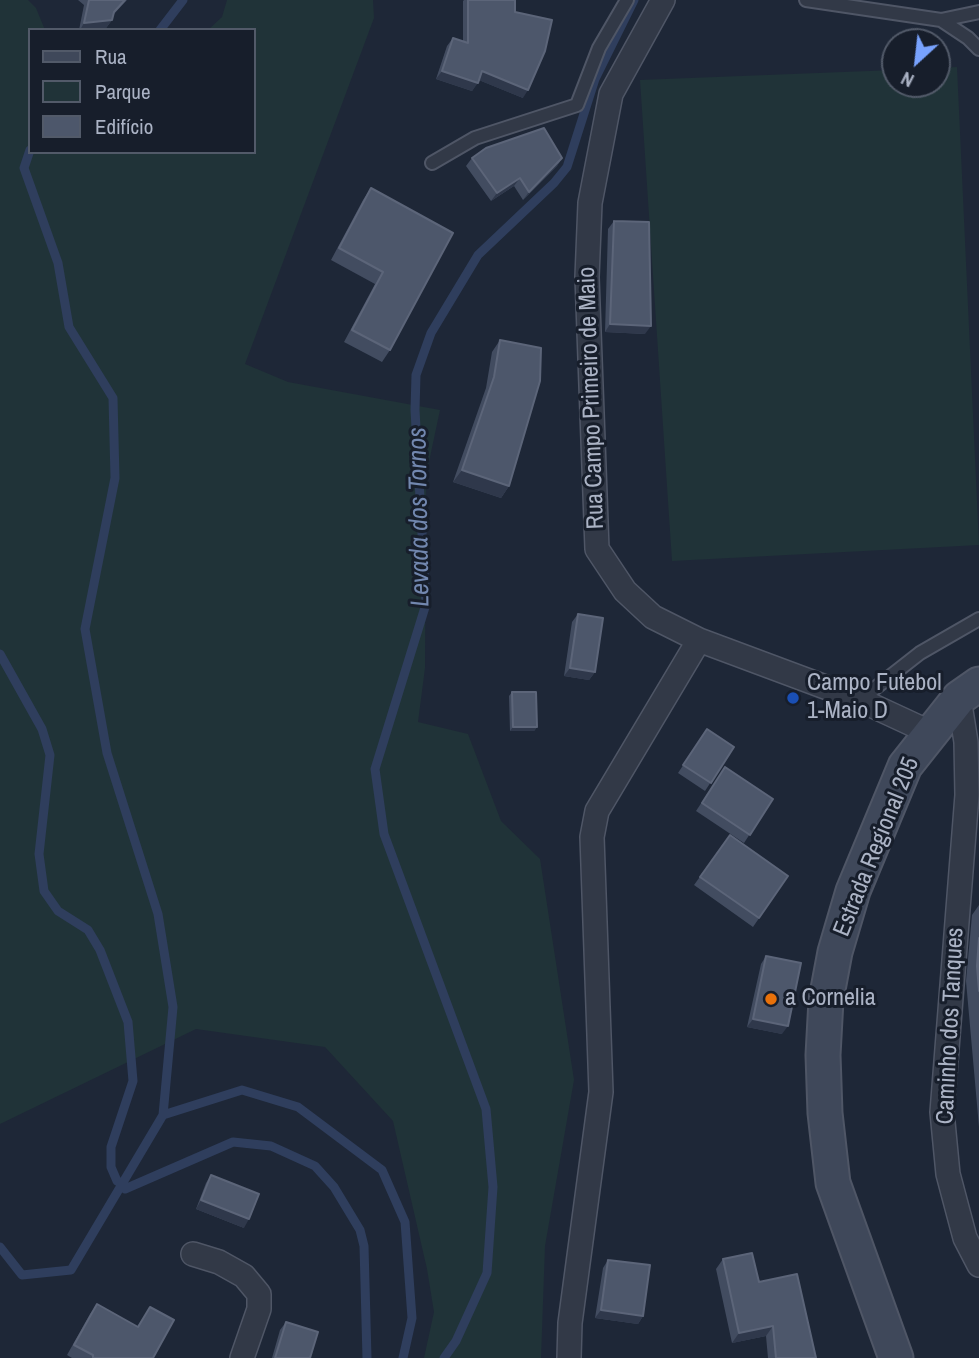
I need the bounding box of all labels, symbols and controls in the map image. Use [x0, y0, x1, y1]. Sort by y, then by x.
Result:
legend [28, 28, 256, 154]
north arrow [881, 28, 951, 98]
text: Rua [95, 42, 127, 71]
text: N [896, 66, 918, 94]
text: Parque [95, 77, 151, 106]
text: Edifício [95, 112, 153, 141]
street label: Rua Campo Primeiro de Maio [573, 266, 611, 530]
water label: Levada dos Tornos [403, 427, 437, 607]
place label: Campo Futebol 1-Maio D [807, 670, 942, 726]
marker: Campo Futebol 1-Maio D [785, 690, 801, 706]
street label: Estrada Regional 205 [828, 753, 926, 941]
street label: Caminho dos Tanques [931, 927, 971, 1125]
place label: a Cornelia [785, 985, 876, 1013]
marker: a Cornelia [763, 991, 779, 1007]

